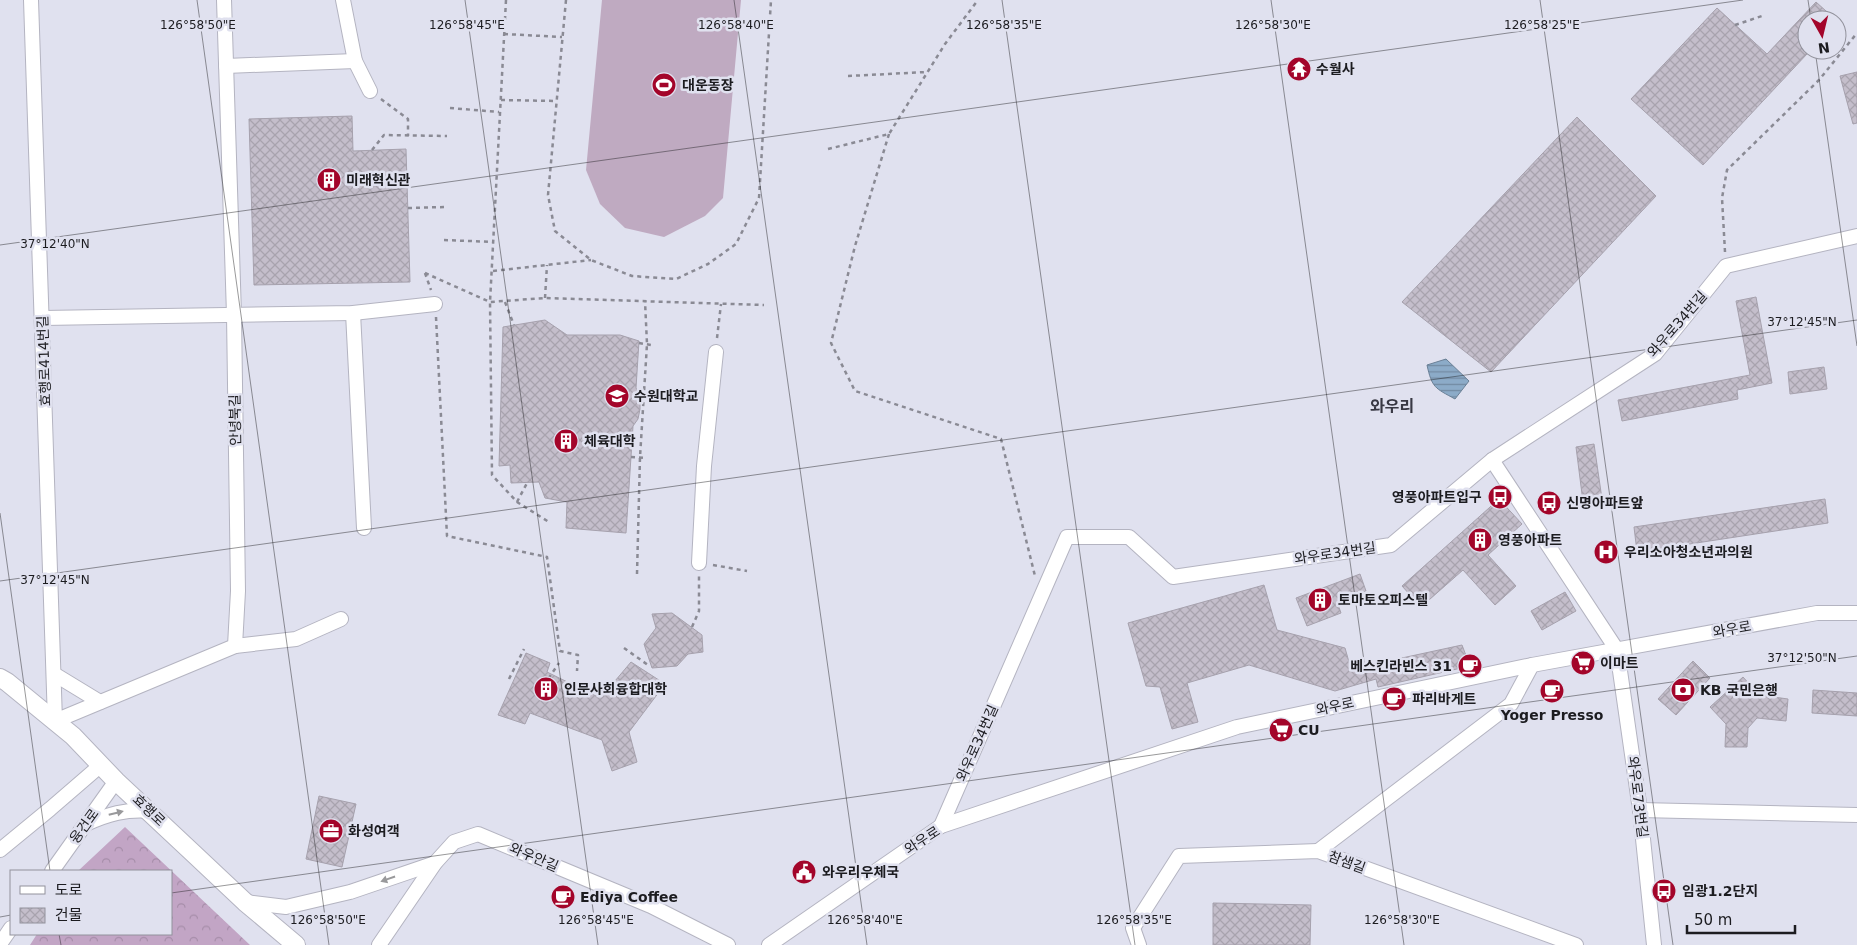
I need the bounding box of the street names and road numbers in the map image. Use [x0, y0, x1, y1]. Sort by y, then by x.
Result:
street label: 와우로34번길 [1644, 288, 1710, 360]
street label: 효행로414번길 [34, 315, 54, 407]
street label: 안녕북길 [227, 394, 243, 446]
street label: 와우로34번길 [1293, 539, 1377, 567]
street label: 와우로 [1712, 618, 1753, 640]
street label: 와우로 [1314, 694, 1356, 718]
street label: 와우로34번길 [953, 702, 1001, 784]
street label: 와우로73번길 [1625, 755, 1651, 839]
street label: 효행로 [130, 791, 169, 829]
street label: 융건로 [66, 806, 102, 846]
street label: 와우로 [901, 823, 943, 857]
street label: 와우안길 [507, 840, 561, 874]
street label: 참샘길 [1326, 848, 1368, 876]

